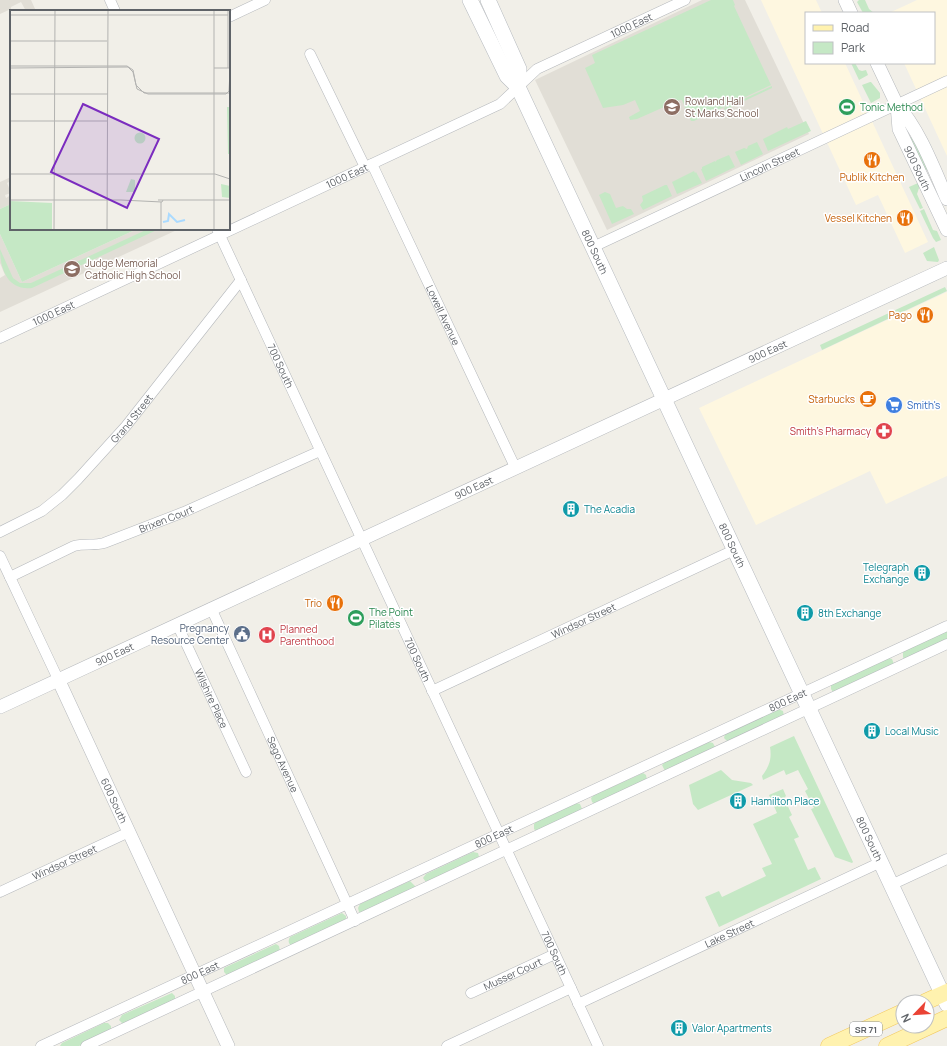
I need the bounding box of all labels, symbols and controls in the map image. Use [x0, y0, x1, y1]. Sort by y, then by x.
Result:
street label: 1000 East [608, 9, 655, 41]
inset map [10, 10, 230, 230]
legend [805, 12, 935, 64]
text: Road [841, 19, 869, 36]
text: Park [841, 39, 866, 56]
place label: Rowland Hall St Marks School [685, 94, 759, 120]
school or university icon: Rowland Hall St Marks School [662, 97, 682, 117]
sports icon: Tonic Method [837, 97, 857, 117]
place label: Tonic Method [860, 100, 923, 114]
street label: 900 South [901, 143, 934, 193]
street label: Lincoln Street [737, 144, 802, 184]
restaurant icon: Publik Kitchen [862, 150, 882, 170]
street label: 1000 East [324, 160, 370, 191]
place label: Publik Kitchen [840, 170, 904, 184]
restaurant icon: Vessel Kitchen [895, 208, 915, 228]
place label: Vessel Kitchen [825, 211, 892, 225]
street label: 800 South [579, 227, 612, 277]
place label: Judge Memorial Catholic High School [85, 256, 181, 282]
school or university icon: Judge Memorial Catholic High School [62, 259, 82, 279]
street label: Lowell Avenue [423, 283, 464, 348]
street label: 1000 East [30, 297, 77, 329]
restaurant icon: Pago [915, 305, 935, 325]
place label: Pago [889, 308, 912, 322]
street label: 900 East [746, 336, 789, 366]
street label: 700 South [264, 341, 297, 390]
cafe icon: Starbucks [858, 389, 878, 409]
street label: Grand Street [107, 391, 156, 446]
place label: Starbucks [808, 392, 855, 406]
supermarket icon: Smith's [884, 395, 904, 415]
place label: Smith's [907, 398, 940, 412]
pharmacy icon: Smith's Pharmacy [874, 421, 894, 441]
place label: Smith's Pharmacy [790, 424, 872, 438]
street label: 900 East [452, 472, 495, 502]
building icon: The Acadia [561, 499, 581, 519]
street label: Brixen Court [137, 502, 196, 536]
place label: The Acadia [584, 502, 635, 516]
street label: 800 South [716, 521, 749, 570]
place label: Telegraph Exchange [863, 560, 909, 586]
building icon: Telegraph Exchange [912, 563, 932, 583]
restaurant icon: Trio [325, 593, 345, 613]
place label: Trio [305, 596, 322, 610]
street label: Windsor Street [549, 599, 618, 641]
building icon: 8th Exchange [795, 603, 815, 623]
place label: The Point Pilates [369, 605, 413, 631]
place label: 8th Exchange [818, 606, 881, 620]
sports icon: The Point Pilates [346, 608, 366, 628]
place label: Pregnancy Resource Center [151, 621, 230, 647]
place label: Planned Parenthood [280, 622, 334, 648]
public building icon: Pregnancy Resource Center [232, 624, 252, 644]
hospital icon: Planned Parenthood [257, 625, 277, 645]
street label: 700 South [401, 635, 434, 684]
street label: 900 East [93, 639, 136, 669]
street label: Wilshire Place [192, 666, 232, 730]
street label: 800 East [766, 685, 809, 715]
building icon: Local Music [862, 721, 882, 741]
place label: Local Music [885, 724, 939, 738]
street label: Sego Avenue [264, 734, 302, 795]
street label: 600 South [98, 776, 131, 826]
building icon: Hamilton Place [728, 791, 748, 811]
place label: Hamilton Place [751, 794, 820, 808]
street label: 800 South [853, 814, 886, 863]
street label: 800 East [472, 821, 515, 851]
street label: Windsor Street [30, 841, 99, 883]
street label: Lake Street [702, 916, 756, 951]
street label: 700 South [538, 929, 571, 978]
street label: Musser Court [481, 954, 544, 993]
street label: 800 East [178, 958, 221, 987]
north arrow [895, 994, 935, 1034]
text: N [897, 1012, 914, 1025]
building icon: Valor Apartments [669, 1018, 689, 1038]
place label: Valor Apartments [692, 1021, 772, 1035]
road number: SR 71 [850, 1022, 882, 1036]

